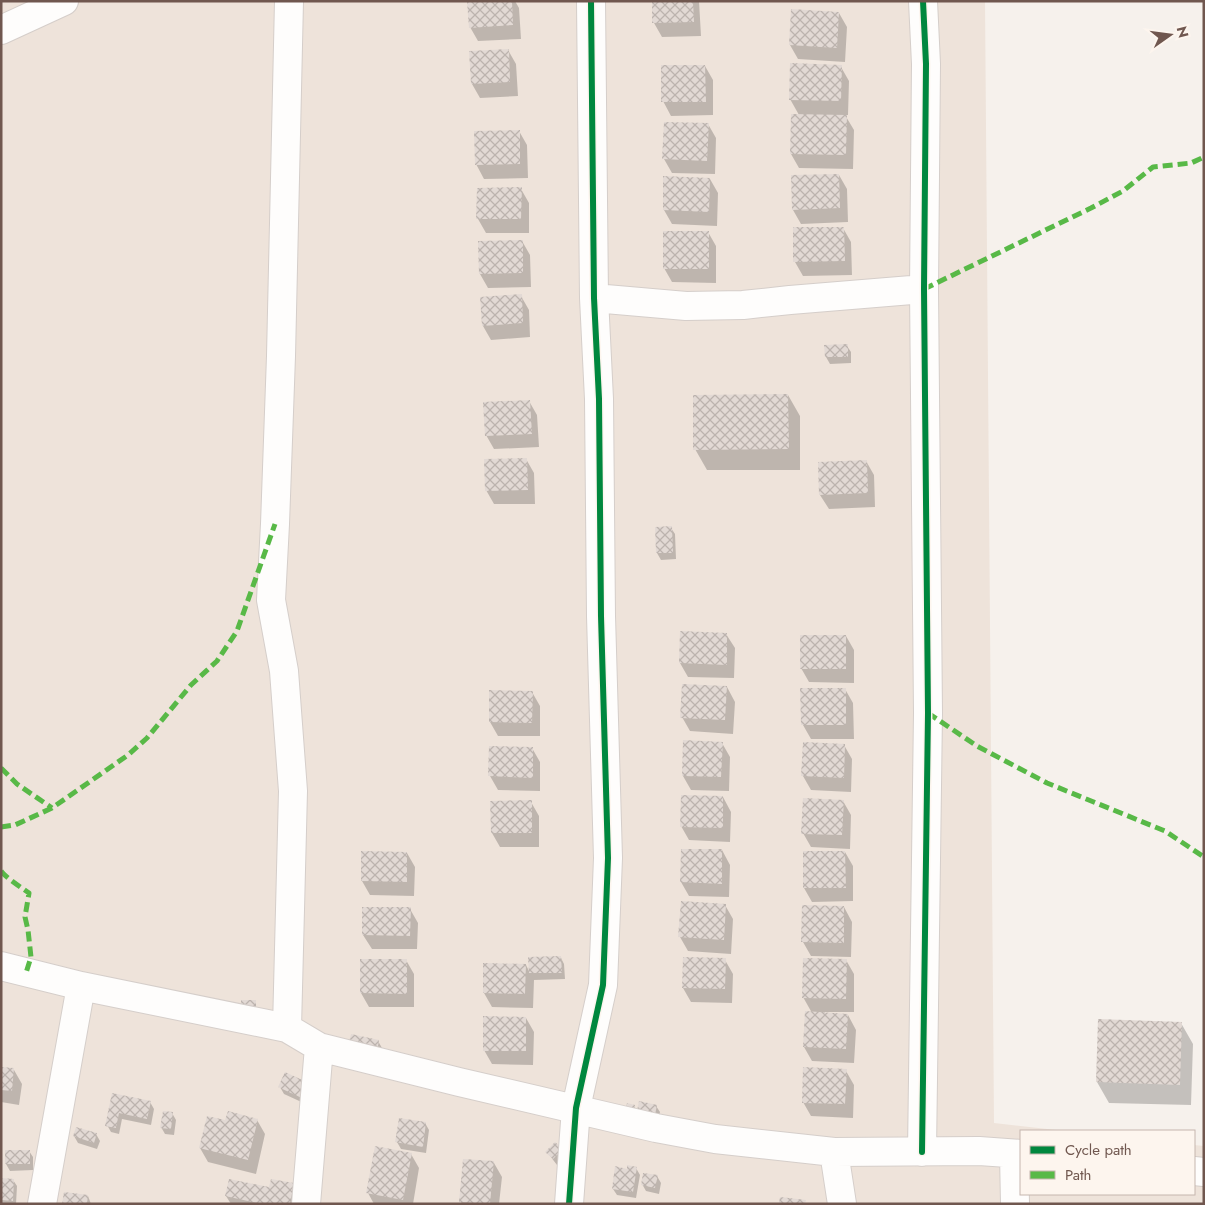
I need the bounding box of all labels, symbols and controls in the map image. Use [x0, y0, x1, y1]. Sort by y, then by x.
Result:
north arrow [1145, 10, 1195, 60]
text: N [1172, 24, 1194, 40]
legend [1020, 1130, 1195, 1195]
text: Cycle path [1065, 1139, 1132, 1161]
text: Path [1065, 1164, 1091, 1186]

